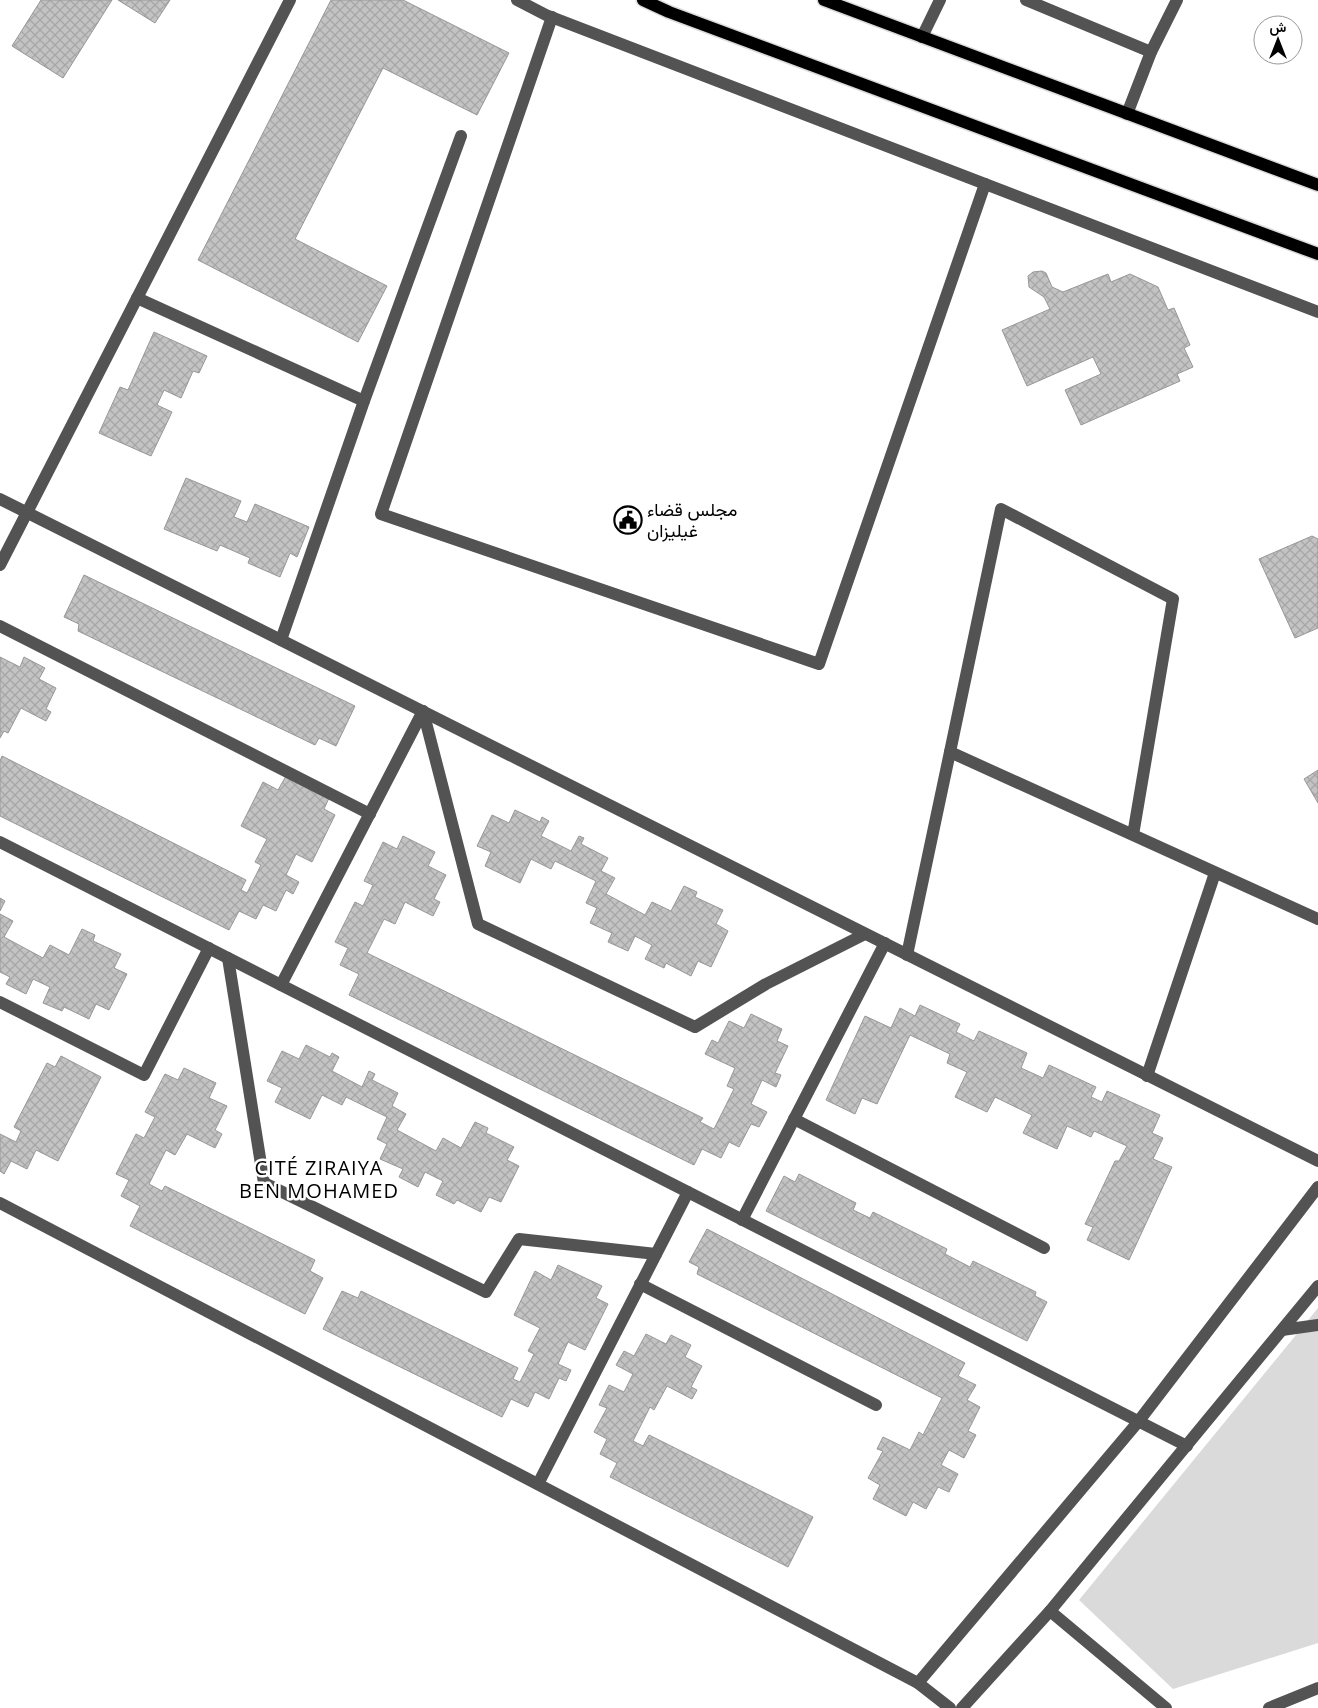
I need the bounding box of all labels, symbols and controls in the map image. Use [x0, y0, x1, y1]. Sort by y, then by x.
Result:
north arrow [1253, 15, 1303, 65]
text: ش [1270, 17, 1287, 36]
place label: مجلس قضاء غيليزان [647, 497, 737, 542]
public building icon: مجلس قضاء غيليزان [613, 505, 643, 535]
district label: CITÉ ZIRAIYA BEN MOHAMED [239, 1154, 399, 1204]

